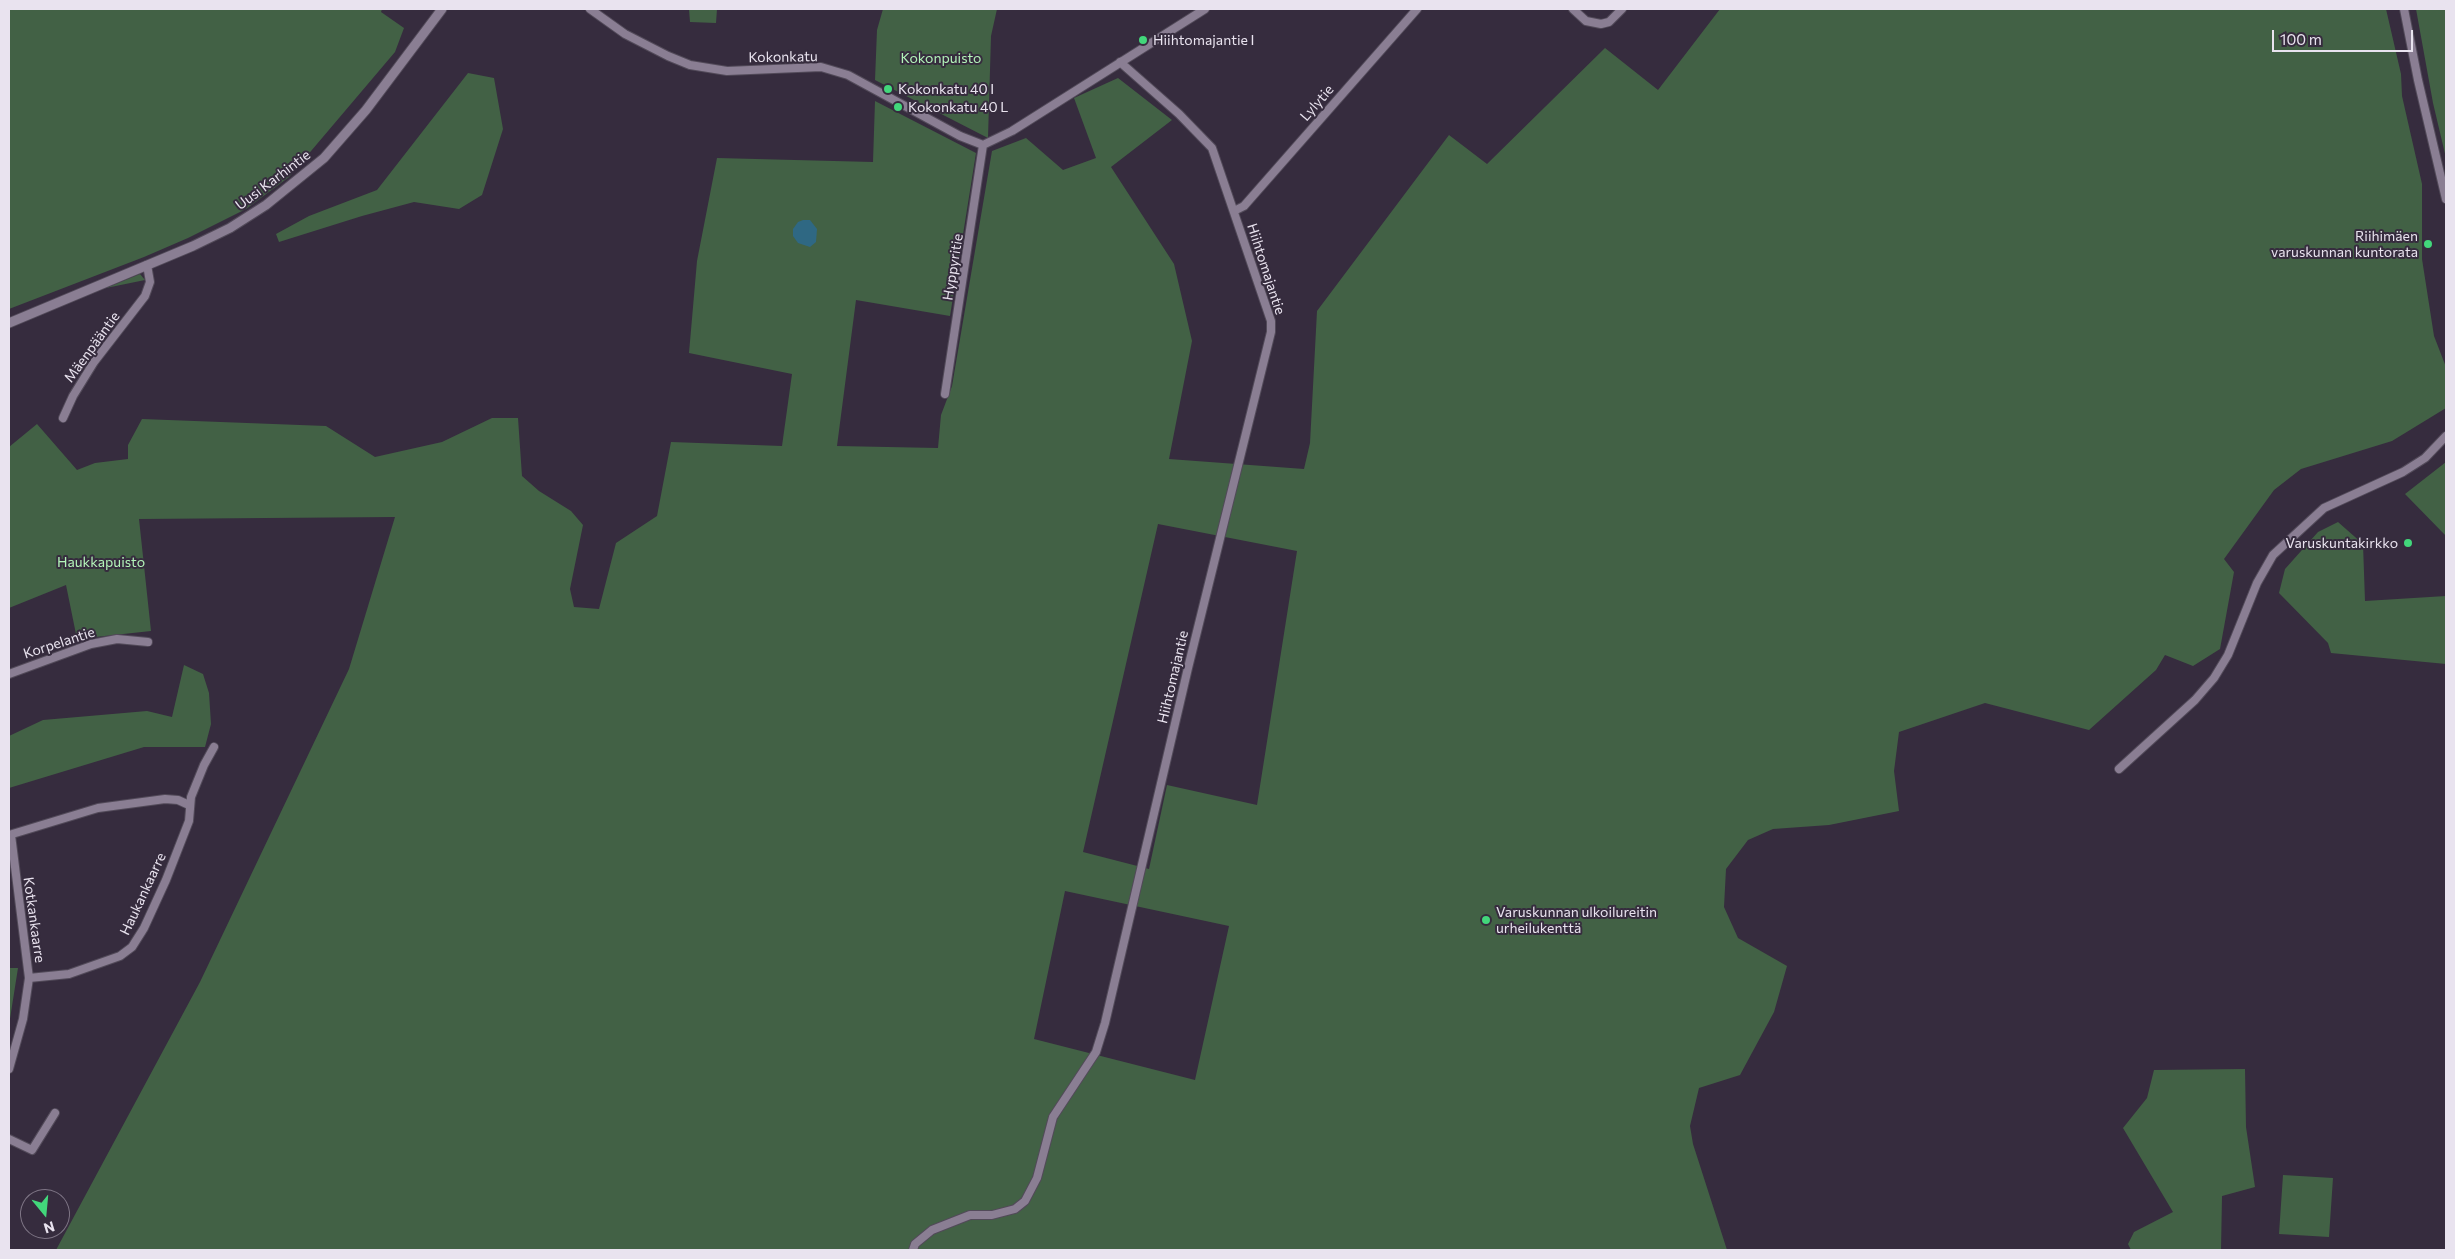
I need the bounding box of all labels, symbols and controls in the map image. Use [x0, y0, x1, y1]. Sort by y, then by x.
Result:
scale bar [2275, 20, 2416, 52]
text: 100 m [2280, 30, 2322, 48]
place label: Hiihtomajantie I [1153, 32, 1254, 48]
marker: Hiihtomajantie I [1137, 34, 1149, 46]
street label: Kokonkatu [748, 48, 818, 66]
park label: Kokonpuisto [901, 50, 981, 66]
place label: Kokonkatu 40 I [898, 81, 994, 97]
street label: Lylytie [1297, 81, 1337, 125]
marker: Kokonkatu 40 I [882, 83, 894, 95]
place label: Kokonkatu 40 L [908, 99, 1008, 115]
marker: Kokonkatu 40 L [892, 101, 904, 113]
street label: Uusi Karhintie [232, 146, 314, 214]
street label: Hiihtomajantie [1243, 221, 1289, 317]
place label: Riihimäen varuskunnan kuntorata [2271, 228, 2418, 260]
street label: Hyppyritie [939, 232, 967, 302]
marker: Riihimäen varuskunnan kuntorata [2422, 238, 2434, 250]
street label: Mäenpääntie [61, 308, 123, 386]
place label: Varuskuntakirkko [2286, 535, 2398, 551]
marker: Varuskuntakirkko [2402, 537, 2414, 549]
park label: Haukkapuisto [57, 554, 145, 570]
street label: Korpelantie [21, 624, 97, 662]
street label: Hiihtomajantie [1154, 629, 1192, 725]
street label: Haukankaarre [117, 850, 169, 938]
street label: Kotkankaarre [20, 876, 48, 964]
place label: Varuskunnan ulkoilureitin urheilukenttä [1496, 904, 1657, 936]
marker: Varuskunnan ulkoilureitin urheilukenttä [1480, 914, 1492, 926]
north arrow [20, 1189, 70, 1239]
text: N [42, 1218, 57, 1238]

